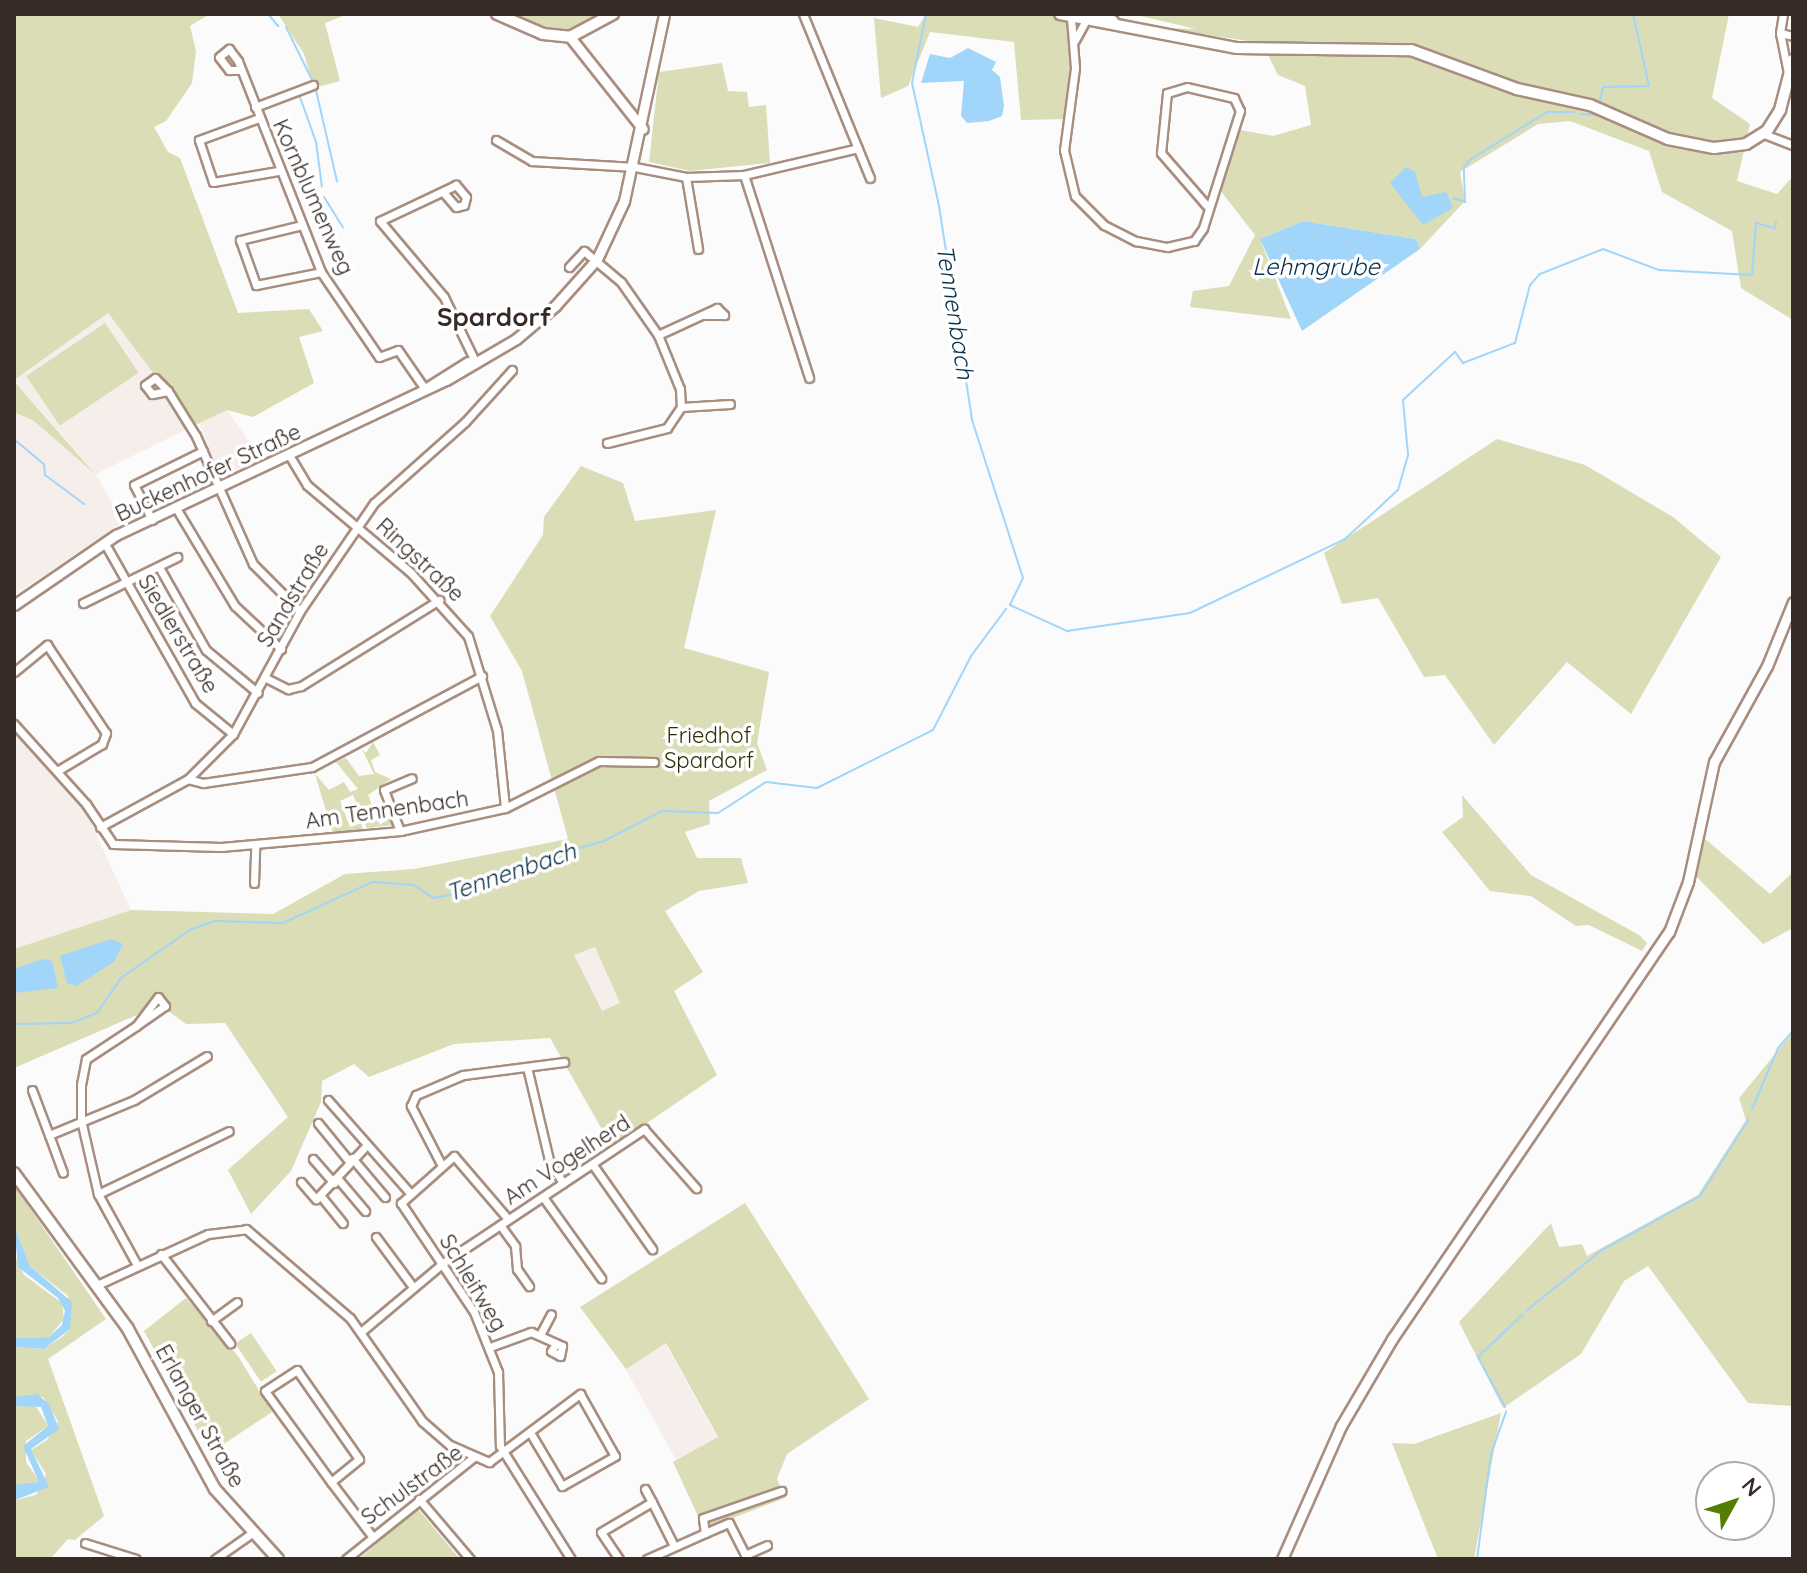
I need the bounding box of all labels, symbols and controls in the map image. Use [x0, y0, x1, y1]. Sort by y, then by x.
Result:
street label: Kornblumenweg [267, 115, 359, 279]
water label: Tennenbach [930, 243, 980, 381]
water label: Lehmgrube [1252, 253, 1380, 281]
district label: Spardorf [437, 301, 551, 333]
street label: Buckenhofer Straße [111, 418, 305, 528]
street label: Ringstraße [370, 513, 470, 607]
street label: Sandstraße [252, 538, 334, 652]
street label: Siedlerstraße [132, 570, 224, 698]
park label: Friedhof Spardorf [664, 722, 754, 774]
street label: Am Tennenbach [304, 785, 470, 835]
water label: Tennenbach [442, 836, 580, 908]
street label: Am Vogelherd [499, 1110, 635, 1210]
street label: Schleifweg [434, 1230, 512, 1336]
street label: Erlanger Straße [150, 1340, 250, 1492]
street label: Schulstraße [356, 1439, 468, 1531]
north arrow [1695, 1461, 1775, 1541]
text: N [1736, 1472, 1768, 1502]

